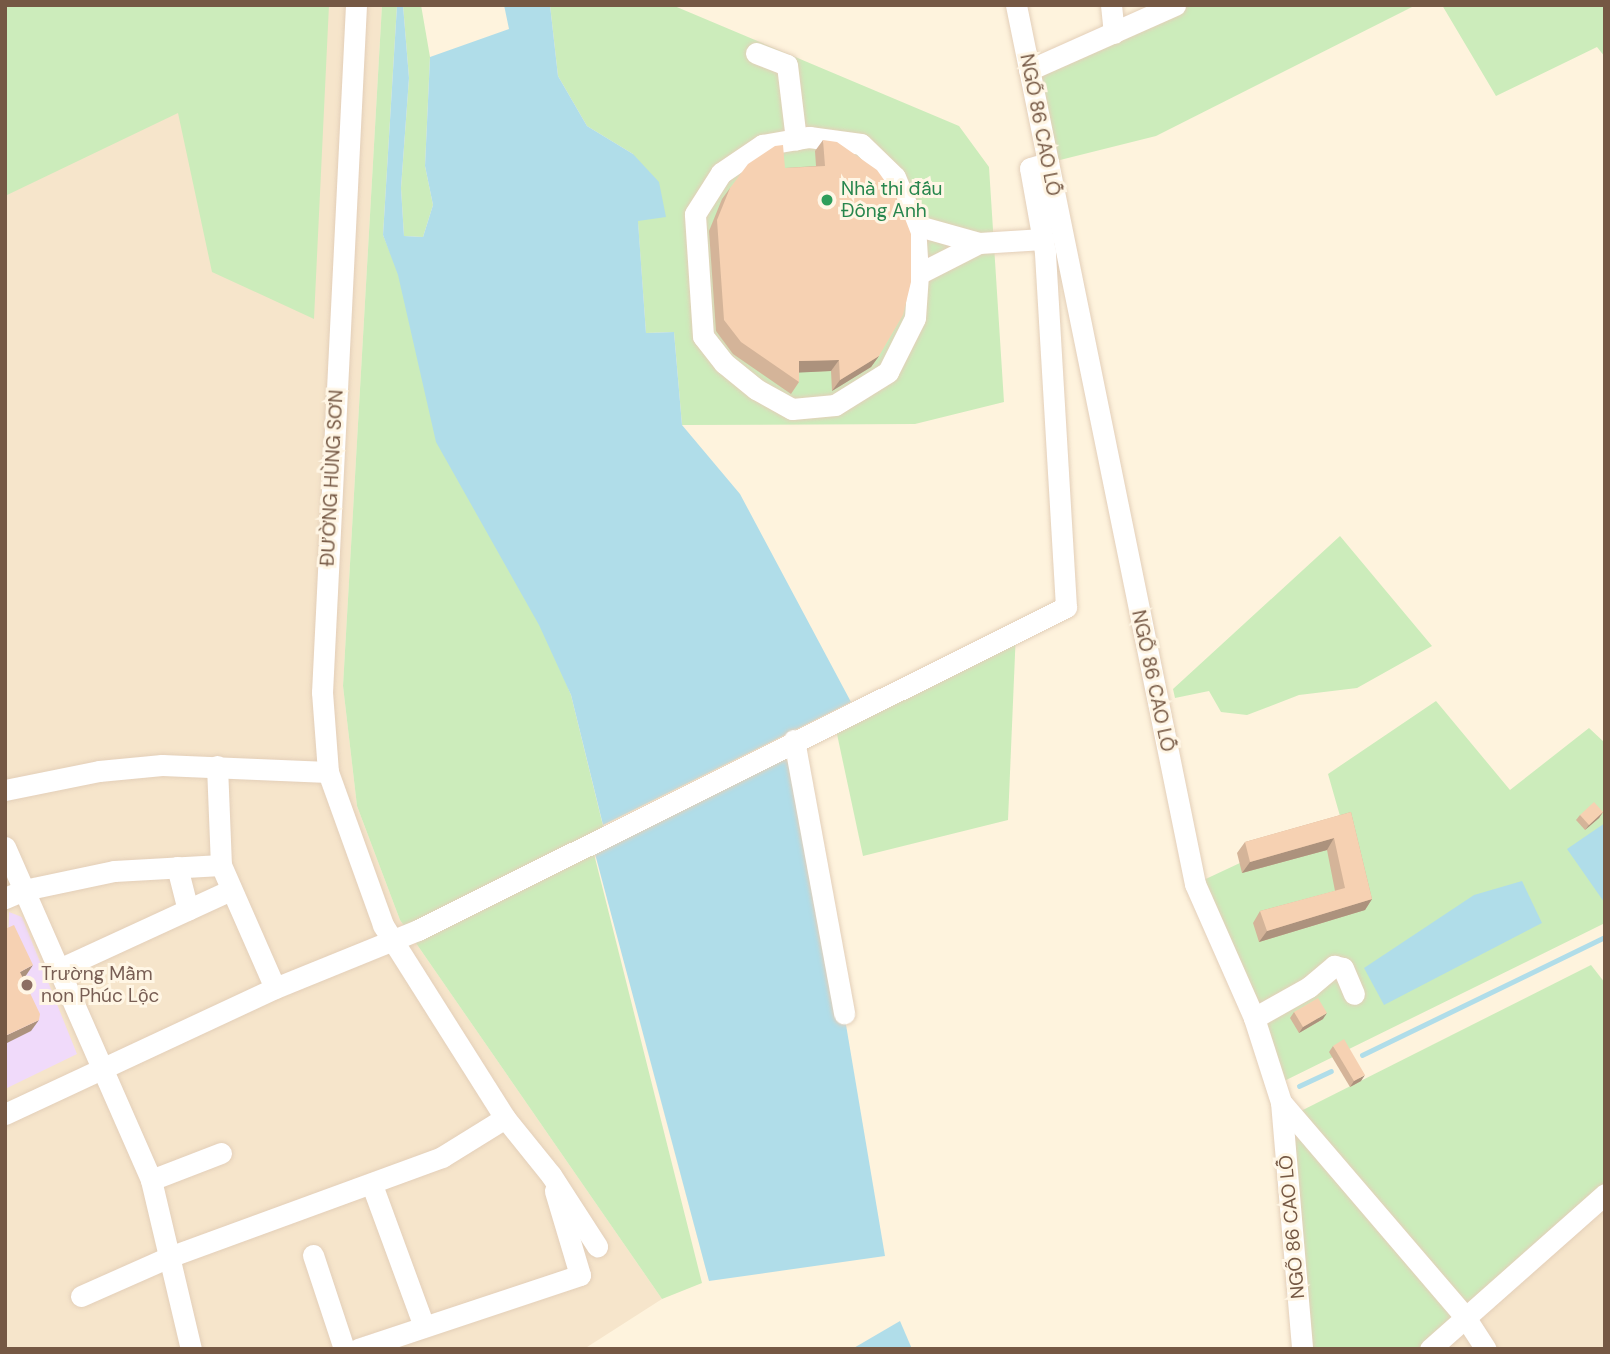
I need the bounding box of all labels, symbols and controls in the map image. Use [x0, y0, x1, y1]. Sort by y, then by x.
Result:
street label: NGÕ 86 CAO LỖ [1015, 52, 1065, 198]
place label: Nhà thi đấu Đông Anh [841, 178, 942, 222]
marker: Nhà thi đấu Đông Anh [819, 192, 835, 208]
street label: ĐƯỜNG HÙNG SƠN [316, 389, 348, 567]
street label: NGÕ 86 CAO LỖ [1127, 608, 1179, 754]
place label: Trường Mầm non Phúc Lộc [41, 963, 159, 1007]
marker: Trường Mầm non Phúc Lộc [19, 977, 35, 993]
street label: NGÕ 86 CAO LỖ [1274, 1154, 1310, 1300]

